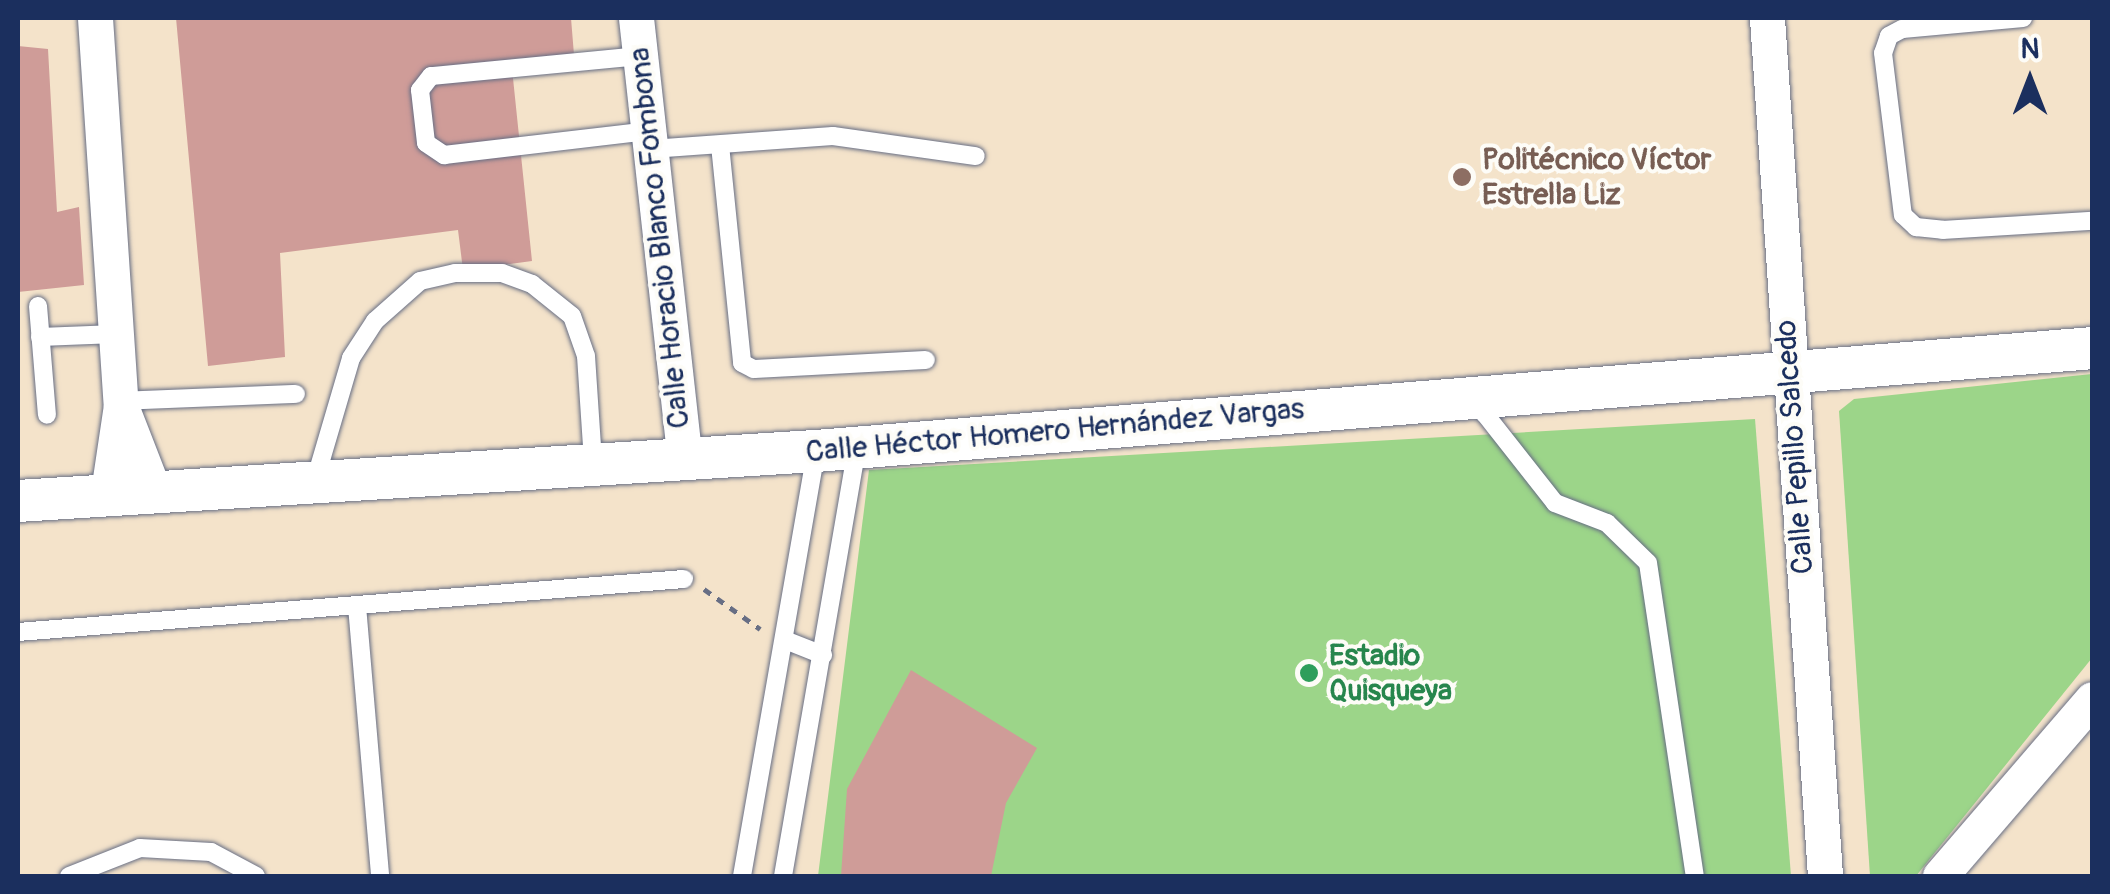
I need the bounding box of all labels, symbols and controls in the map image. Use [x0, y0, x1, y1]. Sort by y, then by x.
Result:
north arrow [1980, 30, 2080, 130]
text: N [2021, 32, 2039, 67]
street label: Calle Horacio Blanco Fombona [622, 46, 698, 430]
place label: Politécnico Víctor Estrella Liz [1482, 142, 1711, 212]
marker: Politécnico Víctor Estrella Liz [1451, 166, 1473, 188]
street label: Calle Pepillo Salcedo [1768, 319, 1822, 575]
street label: Calle Héctor Homero Hernández Vargas [804, 391, 1306, 471]
place label: Estadio Quisqueya [1329, 638, 1452, 708]
marker: Estadio Quisqueya [1298, 662, 1320, 684]

